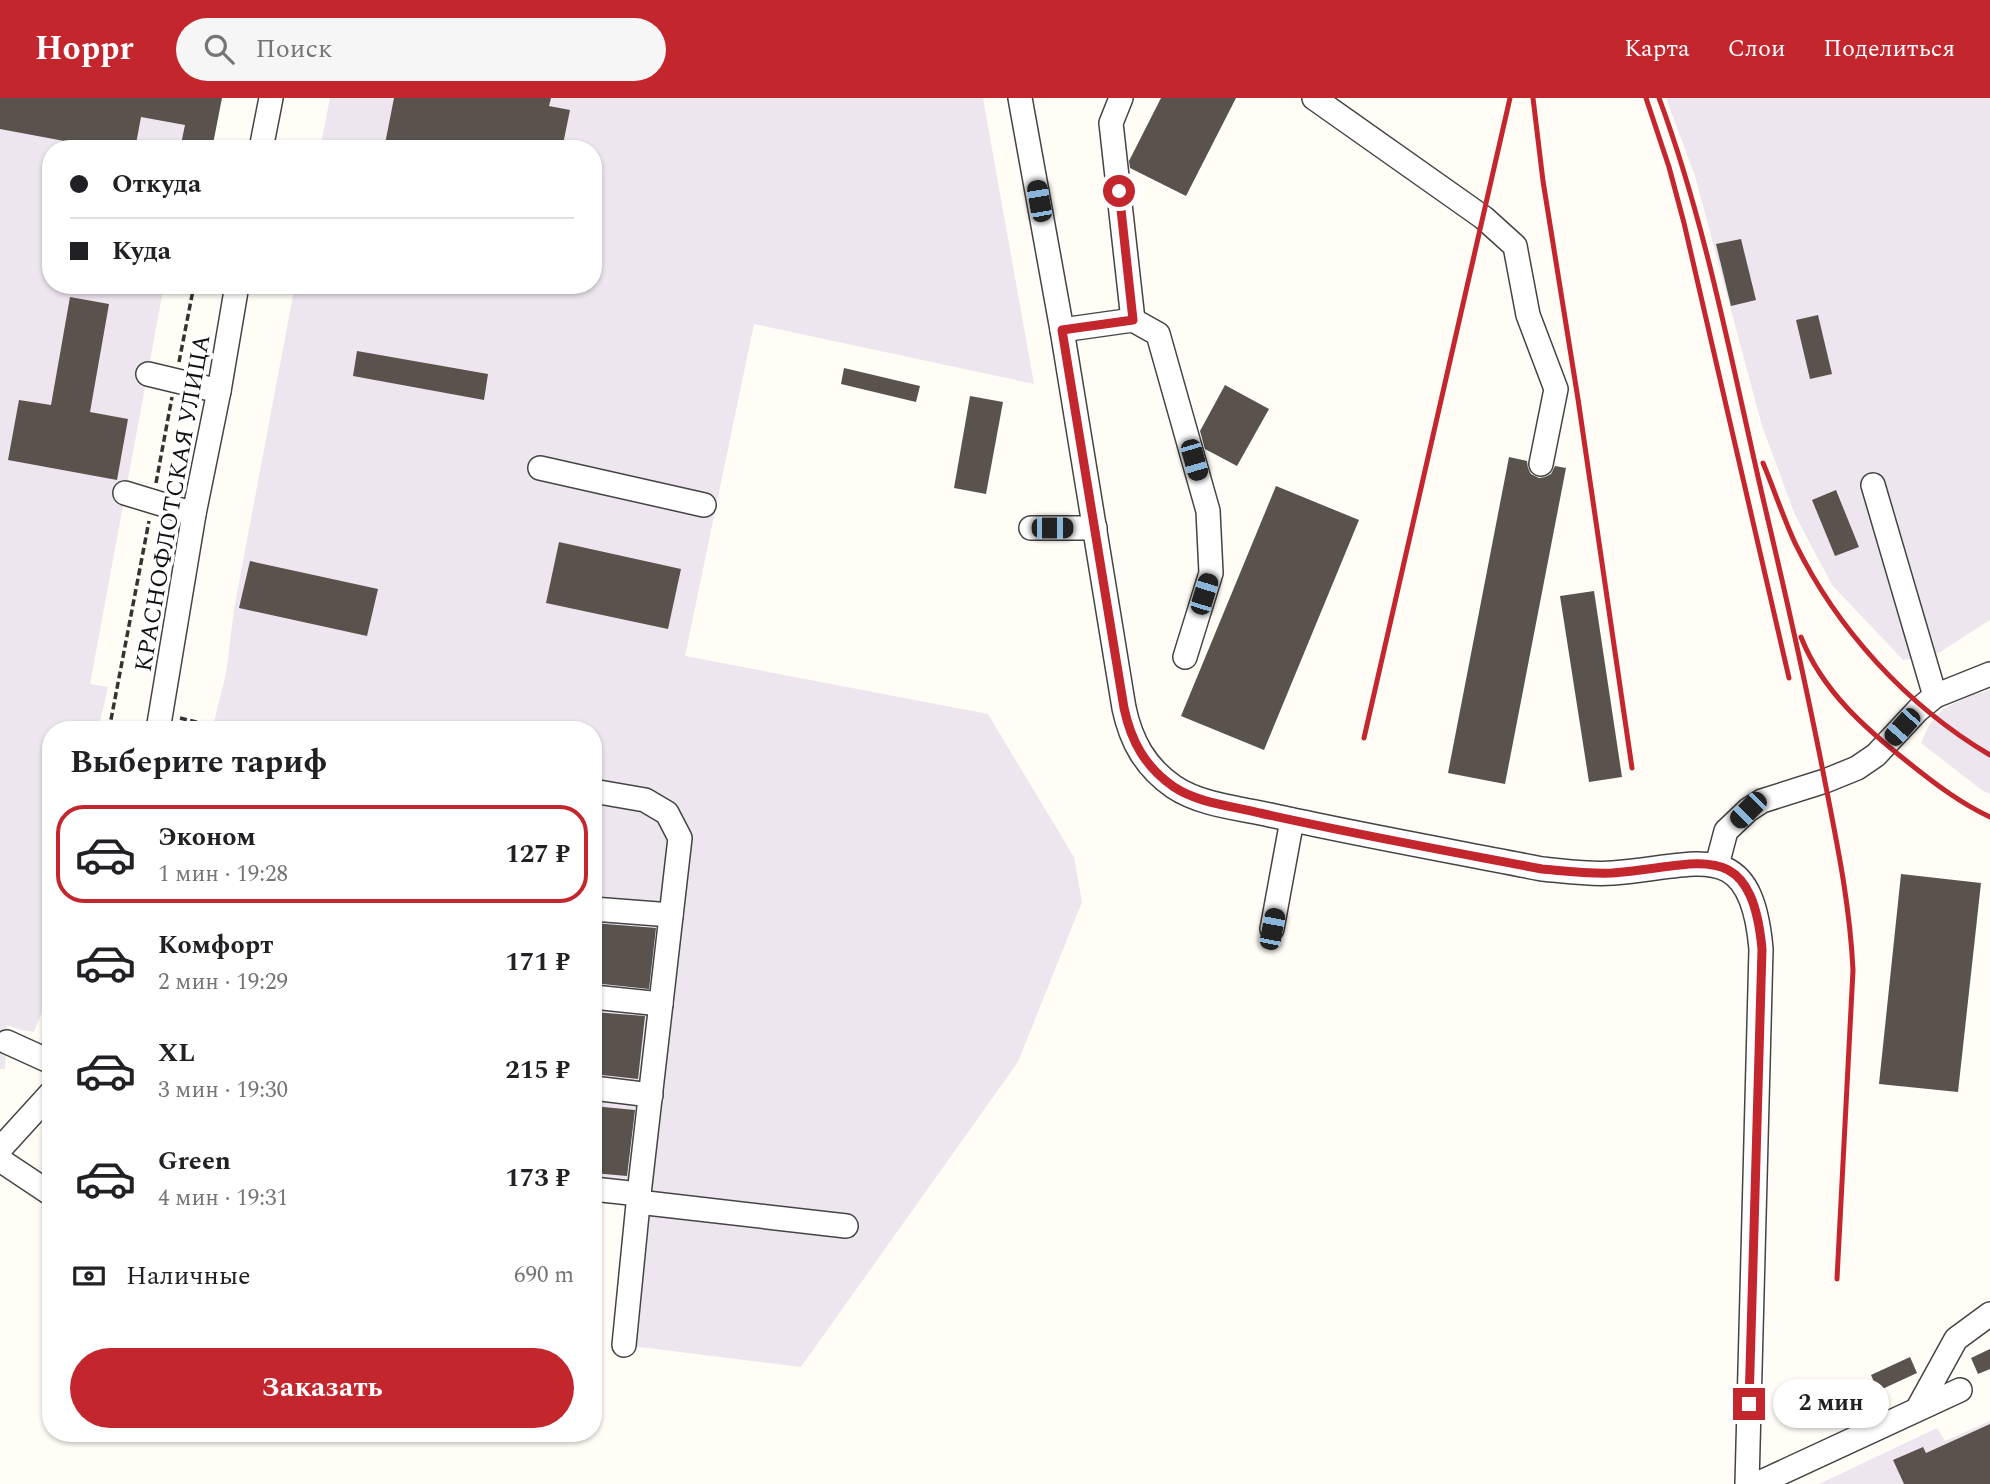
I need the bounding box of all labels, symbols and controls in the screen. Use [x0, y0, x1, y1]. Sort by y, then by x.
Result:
search box [176, 18, 666, 81]
text: Hoppr [35, 24, 134, 74]
text: Поиск [256, 29, 332, 69]
icon: search [200, 30, 238, 68]
text: Карта [1624, 31, 1690, 67]
text: Слои [1728, 31, 1785, 67]
text: Поделиться [1823, 31, 1955, 67]
text: Откуда [112, 164, 201, 204]
route start [1103, 175, 1135, 207]
car [1026, 178, 1053, 224]
text: Куда [112, 231, 171, 271]
street label: КРАСНОФЛОТСКАЯ УЛИЦА [126, 332, 220, 675]
car [1179, 437, 1210, 483]
car [1032, 518, 1074, 539]
car [1188, 571, 1221, 617]
car [1881, 704, 1924, 750]
text: Выберите тариф [70, 738, 327, 787]
car [1726, 788, 1771, 832]
text: Эконом [158, 817, 256, 857]
icon: car [74, 823, 137, 886]
text: 127 ₽ [505, 834, 570, 874]
text: 1 мин · 19:28 [158, 857, 288, 892]
car [1258, 906, 1287, 952]
text: Комфорт [158, 925, 273, 965]
icon: car [74, 931, 137, 994]
text: 171 ₽ [505, 942, 570, 982]
text: 2 мин · 19:29 [158, 965, 288, 1000]
text: XL [158, 1033, 195, 1073]
icon: car [74, 1039, 137, 1102]
text: 215 ₽ [505, 1050, 570, 1090]
text: 3 мин · 19:30 [158, 1073, 288, 1108]
text: Green [158, 1141, 231, 1181]
icon: car [74, 1147, 137, 1210]
text: 173 ₽ [505, 1158, 570, 1198]
text: 4 мин · 19:31 [158, 1181, 288, 1216]
text: Наличные [126, 1256, 251, 1296]
icon: cash [70, 1257, 108, 1295]
text: 690 m [514, 1258, 574, 1293]
button: Заказать [70, 1348, 574, 1428]
callout: 2 мин [1774, 1380, 1889, 1428]
text: 2 мин [1799, 1386, 1863, 1421]
route end [1733, 1388, 1765, 1420]

